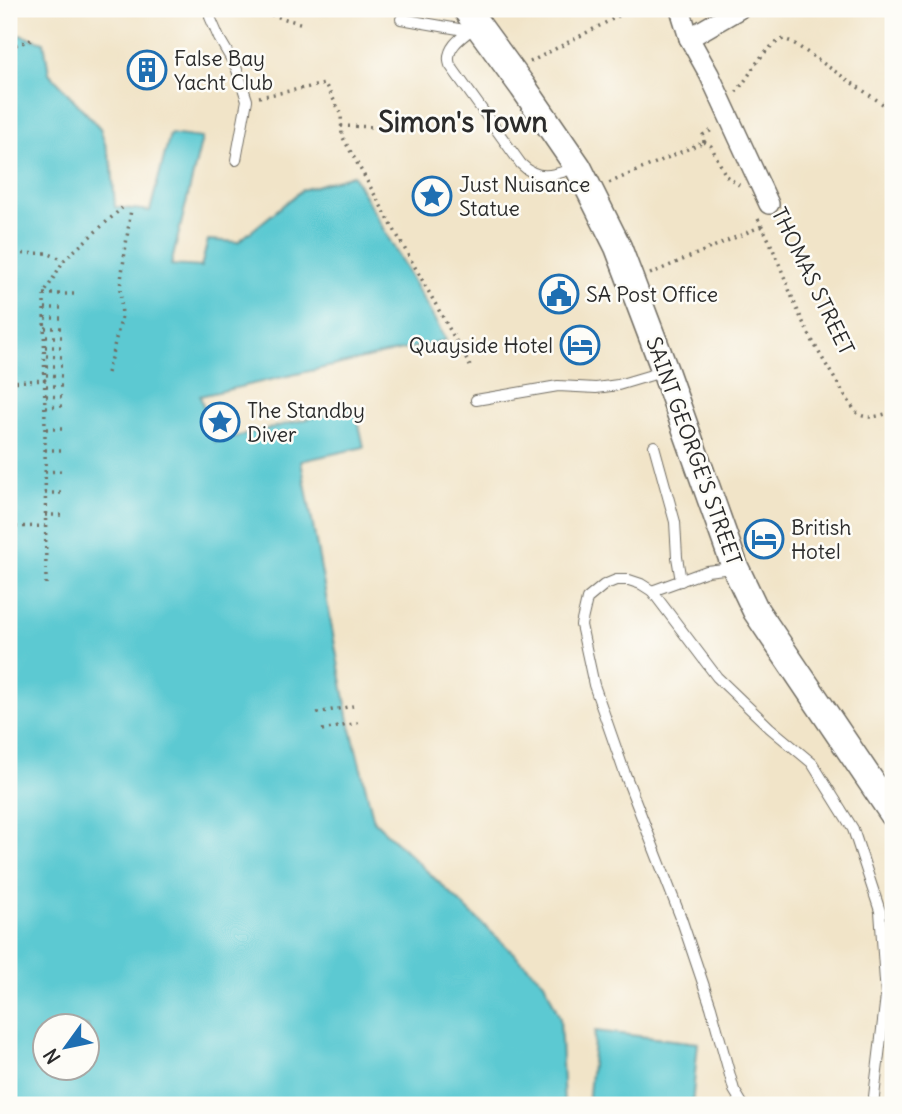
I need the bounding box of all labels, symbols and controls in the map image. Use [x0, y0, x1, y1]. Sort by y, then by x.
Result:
place label: False Bay Yacht Club [174, 45, 273, 96]
building icon: False Bay Yacht Club [126, 49, 168, 91]
district label: Simon's Town [378, 104, 548, 140]
place label: Just Nuisance Statue [459, 171, 590, 222]
place icon: Just Nuisance Statue [411, 175, 453, 217]
street label: THOMAS STREET [766, 203, 860, 359]
public building icon: SA Post Office [538, 273, 580, 315]
place label: SA Post Office [586, 281, 718, 308]
hotel icon: Quayside Hotel [559, 324, 601, 366]
place label: Quayside Hotel [409, 332, 553, 359]
street label: SAINT GEORGE'S STREET [640, 333, 748, 569]
place label: The Standby Diver [247, 397, 365, 448]
place icon: The Standby Diver [199, 401, 241, 443]
place label: British Hotel [791, 514, 851, 565]
hotel icon: British Hotel [743, 518, 785, 560]
north arrow [32, 1012, 102, 1082]
text: N [38, 1044, 65, 1068]

